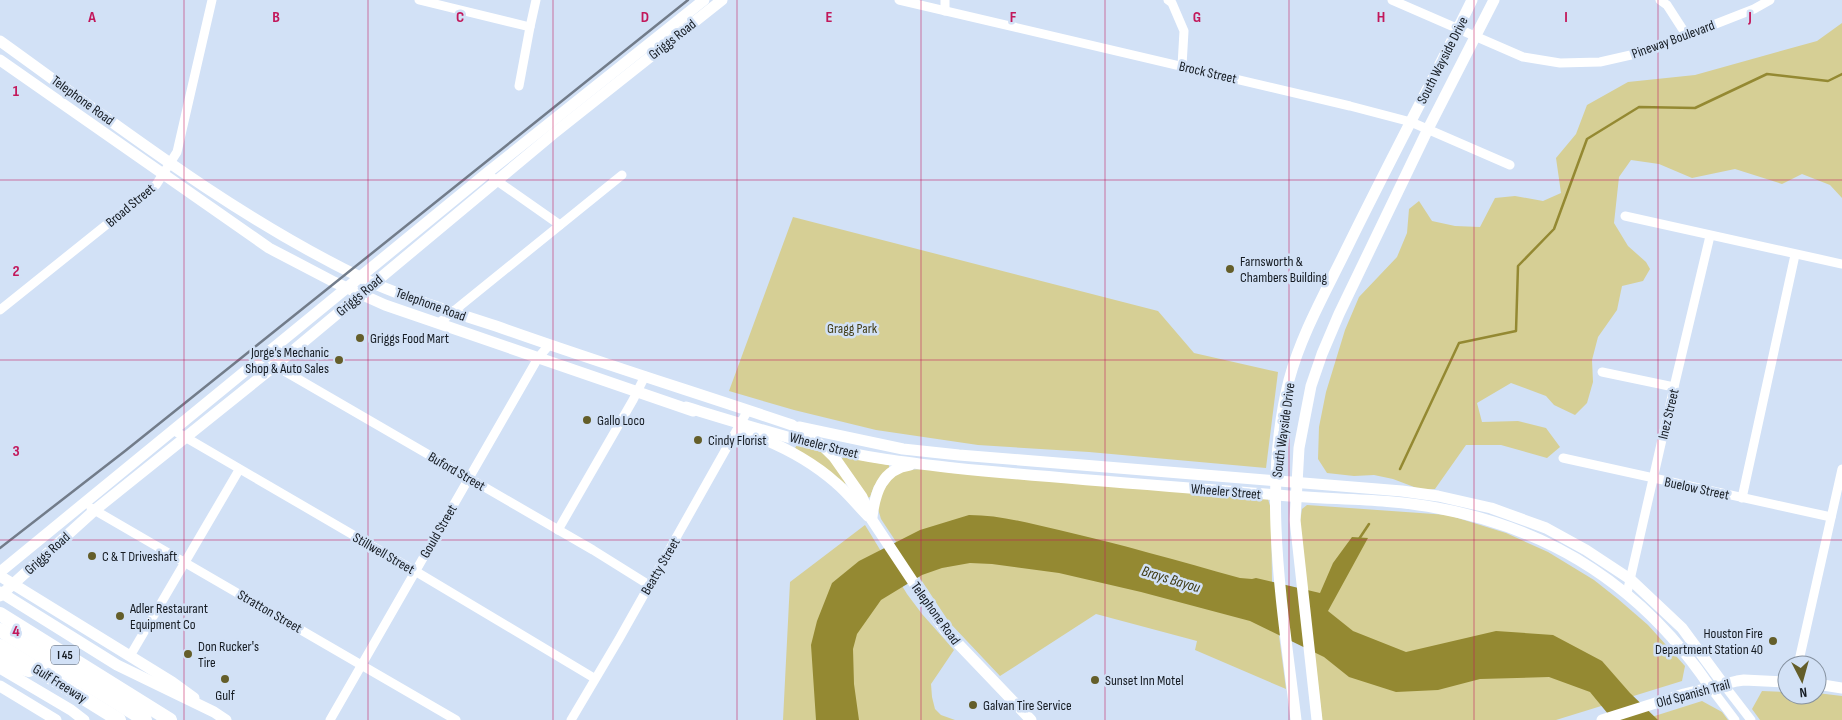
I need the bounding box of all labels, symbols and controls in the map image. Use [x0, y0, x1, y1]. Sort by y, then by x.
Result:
text: A [87, 8, 96, 27]
text: B [272, 8, 280, 27]
text: C [456, 8, 464, 27]
text: D [641, 8, 649, 27]
text: E [826, 8, 833, 27]
text: F [1010, 8, 1017, 27]
text: G [1193, 8, 1201, 27]
text: H [1377, 8, 1385, 27]
text: I [1564, 8, 1568, 27]
text: J [1747, 8, 1752, 27]
street label: South Wayside Drive [1413, 14, 1472, 107]
street label: Griggs Road [645, 16, 699, 63]
street label: Pineway Boulevard [1629, 17, 1717, 62]
street label: Brock Street [1177, 58, 1238, 87]
street label: Telephone Road [48, 72, 118, 129]
text: 1 [13, 82, 20, 101]
street label: Broad Street [102, 180, 158, 231]
place label: Farnsworth & Chambers Building [1240, 253, 1327, 286]
text: 2 [12, 262, 20, 281]
marker: Farnsworth & Chambers Building [1224, 263, 1236, 275]
street label: Griggs Road [333, 271, 386, 320]
street label: Telephone Road [393, 284, 468, 325]
park label: Gragg Park [827, 320, 878, 337]
place label: Griggs Food Mart [370, 330, 449, 347]
marker: Griggs Food Mart [354, 332, 366, 344]
place label: Jorge's Mechanic Shop & Auto Sales [245, 344, 329, 377]
marker: Jorge's Mechanic Shop & Auto Sales [333, 354, 345, 366]
street label: South Wayside Drive [1268, 382, 1299, 478]
street label: Inez Street [1654, 387, 1683, 441]
place label: Gallo Loco [597, 412, 645, 429]
marker: Gallo Loco [581, 414, 593, 426]
street label: Wheeler Street [788, 429, 860, 462]
place label: Cindy Florist [708, 432, 767, 449]
marker: Cindy Florist [692, 434, 704, 446]
text: 3 [12, 442, 20, 461]
street label: Buford Street [425, 448, 488, 495]
street label: Buelow Street [1663, 473, 1731, 504]
street label: Wheeler Street [1190, 480, 1262, 503]
street label: Gould Street [416, 501, 461, 561]
street label: Griggs Road [21, 528, 74, 578]
street label: Stillwell Street [350, 529, 418, 578]
street label: Beatty Street [637, 535, 684, 598]
place label: C & T Driveshaft [102, 548, 177, 565]
marker: C & T Driveshaft [86, 550, 98, 562]
water label: Brays Bayou [1139, 562, 1203, 598]
street label: Telephone Road [907, 579, 964, 648]
street label: Stratton Street [235, 586, 305, 637]
place label: Adler Restaurant Equipment Co [129, 600, 208, 633]
marker: Adler Restaurant Equipment Co [114, 610, 126, 622]
text: 4 [12, 622, 20, 641]
place label: Houston Fire Department Station 40 [1655, 625, 1763, 658]
marker: Houston Fire Department Station 40 [1767, 635, 1779, 647]
place label: Don Rucker's Tire [198, 638, 259, 671]
road number: I 45 [51, 646, 79, 664]
marker: Don Rucker's Tire [182, 648, 194, 660]
north arrow [1777, 655, 1827, 705]
street label: Gulf Freeway [30, 660, 90, 707]
place label: Sunset Inn Motel [1105, 672, 1184, 689]
marker: Gulf [219, 673, 231, 685]
marker: Sunset Inn Motel [1089, 674, 1101, 686]
street label: Old Spanish Trail [1654, 675, 1732, 711]
text: N [1799, 684, 1808, 701]
place label: Gulf [215, 687, 236, 704]
place label: Galvan Tire Service [983, 697, 1072, 714]
marker: Galvan Tire Service [967, 699, 979, 711]

